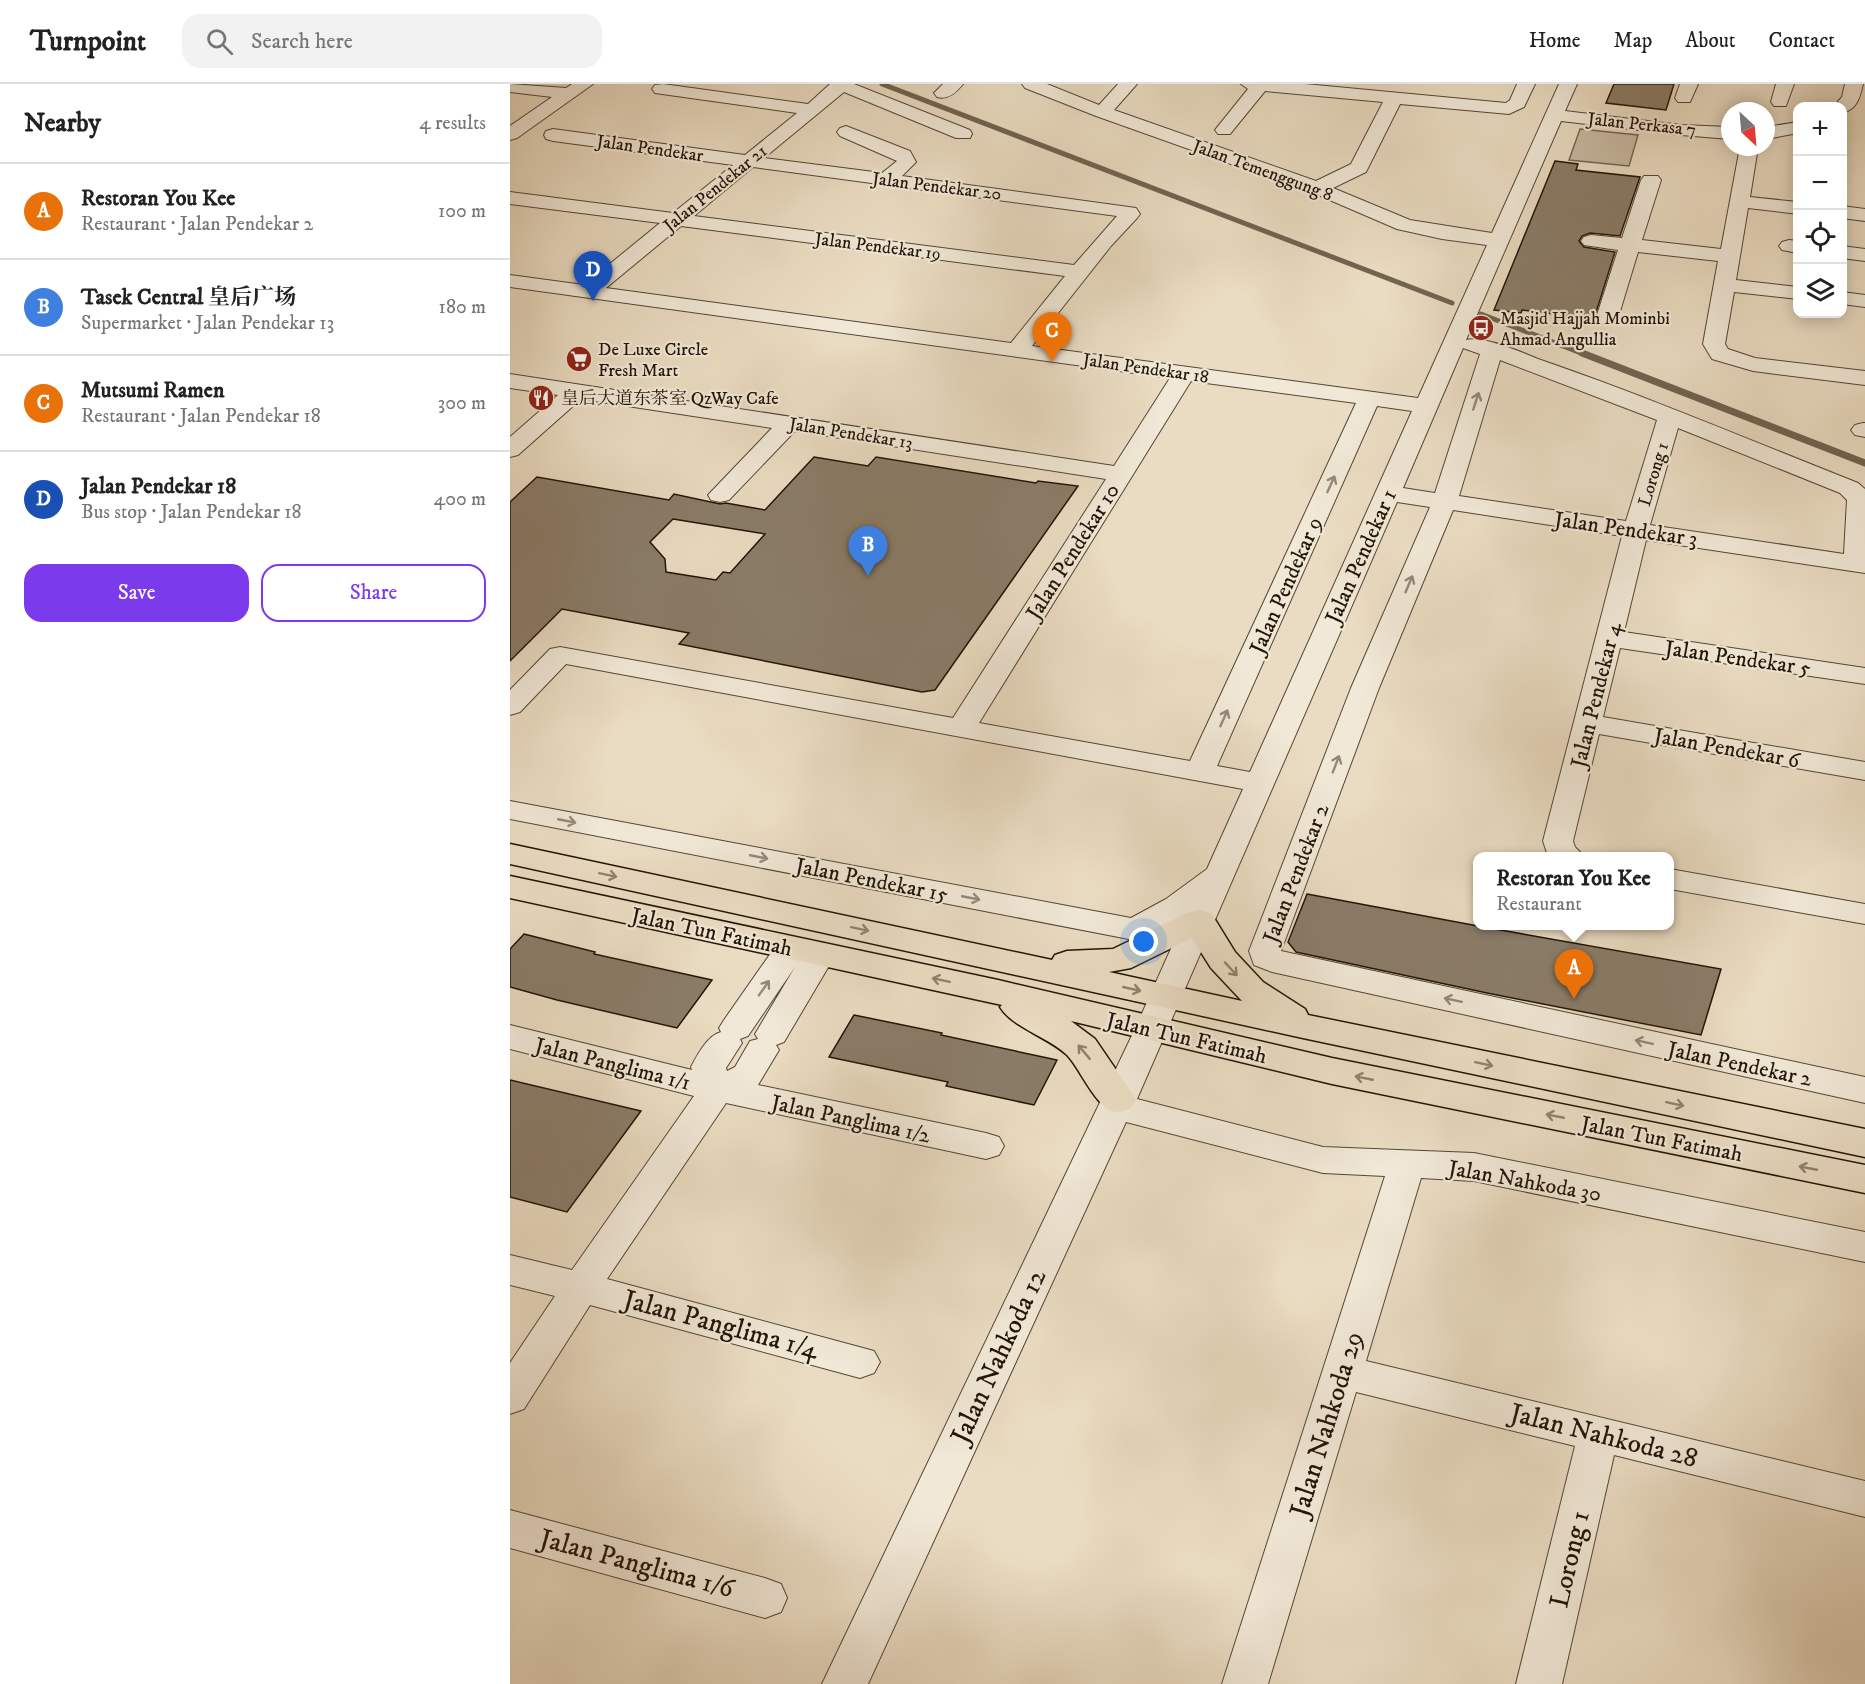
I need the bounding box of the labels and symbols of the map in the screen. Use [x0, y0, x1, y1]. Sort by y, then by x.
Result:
north arrow [1721, 102, 1775, 156]
street label: Jalan Perkasa 7 [1585, 108, 1697, 142]
street label: Jalan Pendekar [593, 130, 705, 167]
street label: Jalan Temenggung 8 [1188, 135, 1336, 207]
street label: Jalan Pendekar 21 [658, 140, 772, 238]
street label: Jalan Pendekar 20 [869, 168, 1003, 206]
street label: Jalan Pendekar 19 [812, 228, 942, 266]
pin: D [574, 252, 613, 301]
place label: Masjid Hajjah Mominbi Ahmad Angullia [1500, 308, 1670, 351]
pin: C [1032, 312, 1072, 362]
bus stop icon: Masjid Hajjah Mominbi Ahmad Angullia [1466, 313, 1496, 343]
place label: De Luxe Circle Fresh Mart [598, 339, 708, 382]
supermarket icon: De Luxe Circle Fresh Mart [564, 344, 594, 374]
street label: Jalan Pendekar 18 [1079, 349, 1210, 389]
restaurant icon: 皇后大道东茶室 QzWay Cafe [526, 383, 556, 413]
place label: 皇后大道东茶室 QzWay Cafe [561, 388, 779, 410]
one-way arrow [1471, 392, 1482, 411]
street label: Jalan Pendekar 13 [786, 413, 914, 455]
street label: Lorong 1 [1634, 440, 1674, 509]
one-way arrow [1325, 475, 1337, 493]
street label: Jalan Pendekar 10 [1019, 479, 1126, 627]
street label: Jalan Pendekar 1 [1319, 485, 1403, 630]
street label: Jalan Pendekar 3 [1550, 506, 1699, 553]
street label: Jalan Pendekar 9 [1243, 513, 1329, 660]
pin: B [848, 526, 888, 576]
one-way arrow [1404, 575, 1415, 593]
street label: Jalan Pendekar 4 [1565, 619, 1628, 773]
street label: Jalan Pendekar 5 [1661, 635, 1813, 682]
one-way arrow [1218, 710, 1230, 728]
street label: Jalan Pendekar 6 [1650, 722, 1803, 775]
one-way arrow [1331, 756, 1342, 774]
street label: Jalan Pendekar 2 [1257, 800, 1335, 949]
one-way arrow [557, 816, 577, 827]
one-way arrow [749, 852, 768, 863]
street label: Jalan Pendekar 15 [791, 852, 950, 909]
one-way arrow [598, 870, 618, 881]
one-way arrow [961, 893, 981, 904]
street label: Jalan Tun Fatimah [627, 902, 795, 963]
one-way arrow [851, 924, 870, 936]
your location [1129, 927, 1158, 956]
pin: A [1554, 950, 1594, 999]
one-way arrow [1224, 961, 1238, 976]
one-way arrow [931, 974, 951, 985]
one-way arrow [758, 981, 770, 997]
one-way arrow [1122, 984, 1141, 995]
one-way arrow [1444, 994, 1463, 1006]
street label: Jalan Tun Fatimah [1102, 1006, 1270, 1070]
street label: Jalan Panglima 1/1 [530, 1032, 693, 1097]
one-way arrow [1634, 1036, 1654, 1047]
street label: Jalan Pendekar 2 [1663, 1036, 1815, 1093]
one-way arrow [1077, 1045, 1091, 1060]
one-way arrow [1474, 1059, 1493, 1070]
one-way arrow [1354, 1072, 1374, 1083]
street label: Jalan Panglima 1/2 [767, 1089, 933, 1150]
one-way arrow [1665, 1099, 1684, 1110]
one-way arrow [1546, 1110, 1565, 1121]
street label: Jalan Tun Fatimah [1577, 1110, 1745, 1168]
street label: Jalan Nahkoda 30 [1444, 1154, 1603, 1208]
one-way arrow [1798, 1161, 1817, 1173]
street label: Jalan Nahkoda 12 [942, 1263, 1054, 1452]
street label: Jalan Panglima 1/4 [617, 1282, 822, 1367]
street label: Jalan Nahkoda 29 [1282, 1327, 1371, 1524]
street label: Jalan Nahkoda 28 [1504, 1396, 1701, 1476]
street label: Lorong 1 [1542, 1507, 1598, 1611]
street label: Jalan Panglima 1/6 [533, 1521, 738, 1606]

